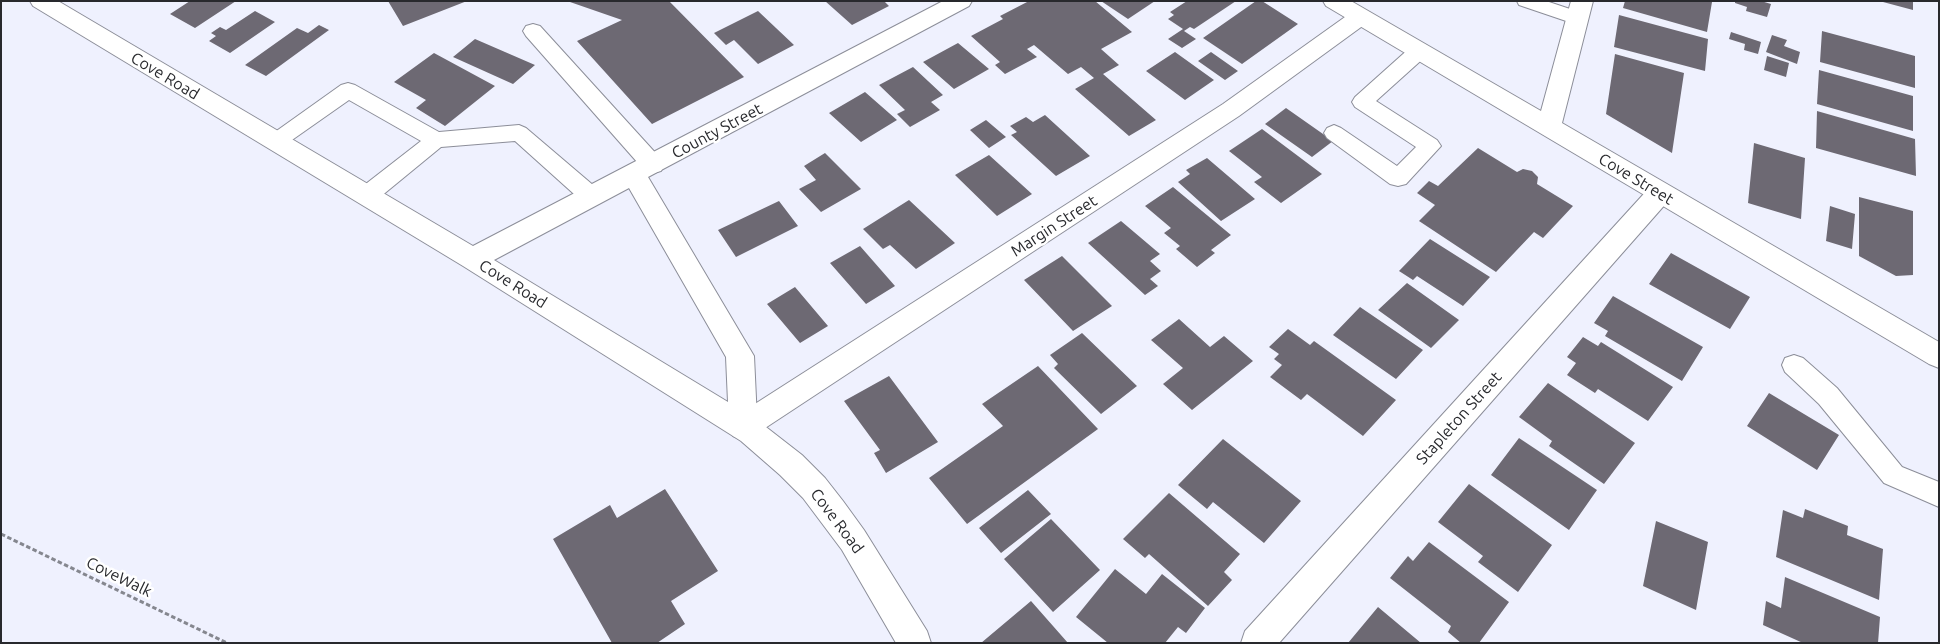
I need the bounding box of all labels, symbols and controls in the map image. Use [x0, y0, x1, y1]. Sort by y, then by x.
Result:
street label: Cove Road [127, 48, 203, 104]
street label: County Street [668, 99, 766, 163]
street label: Cove Street [1595, 149, 1677, 209]
street label: Margin Street [1007, 191, 1101, 261]
street label: Cove Road [476, 256, 550, 312]
street label: Stapleton Street [1412, 368, 1506, 468]
street label: Cove Road [806, 485, 868, 557]
street label: CoveWalk [83, 553, 155, 601]

